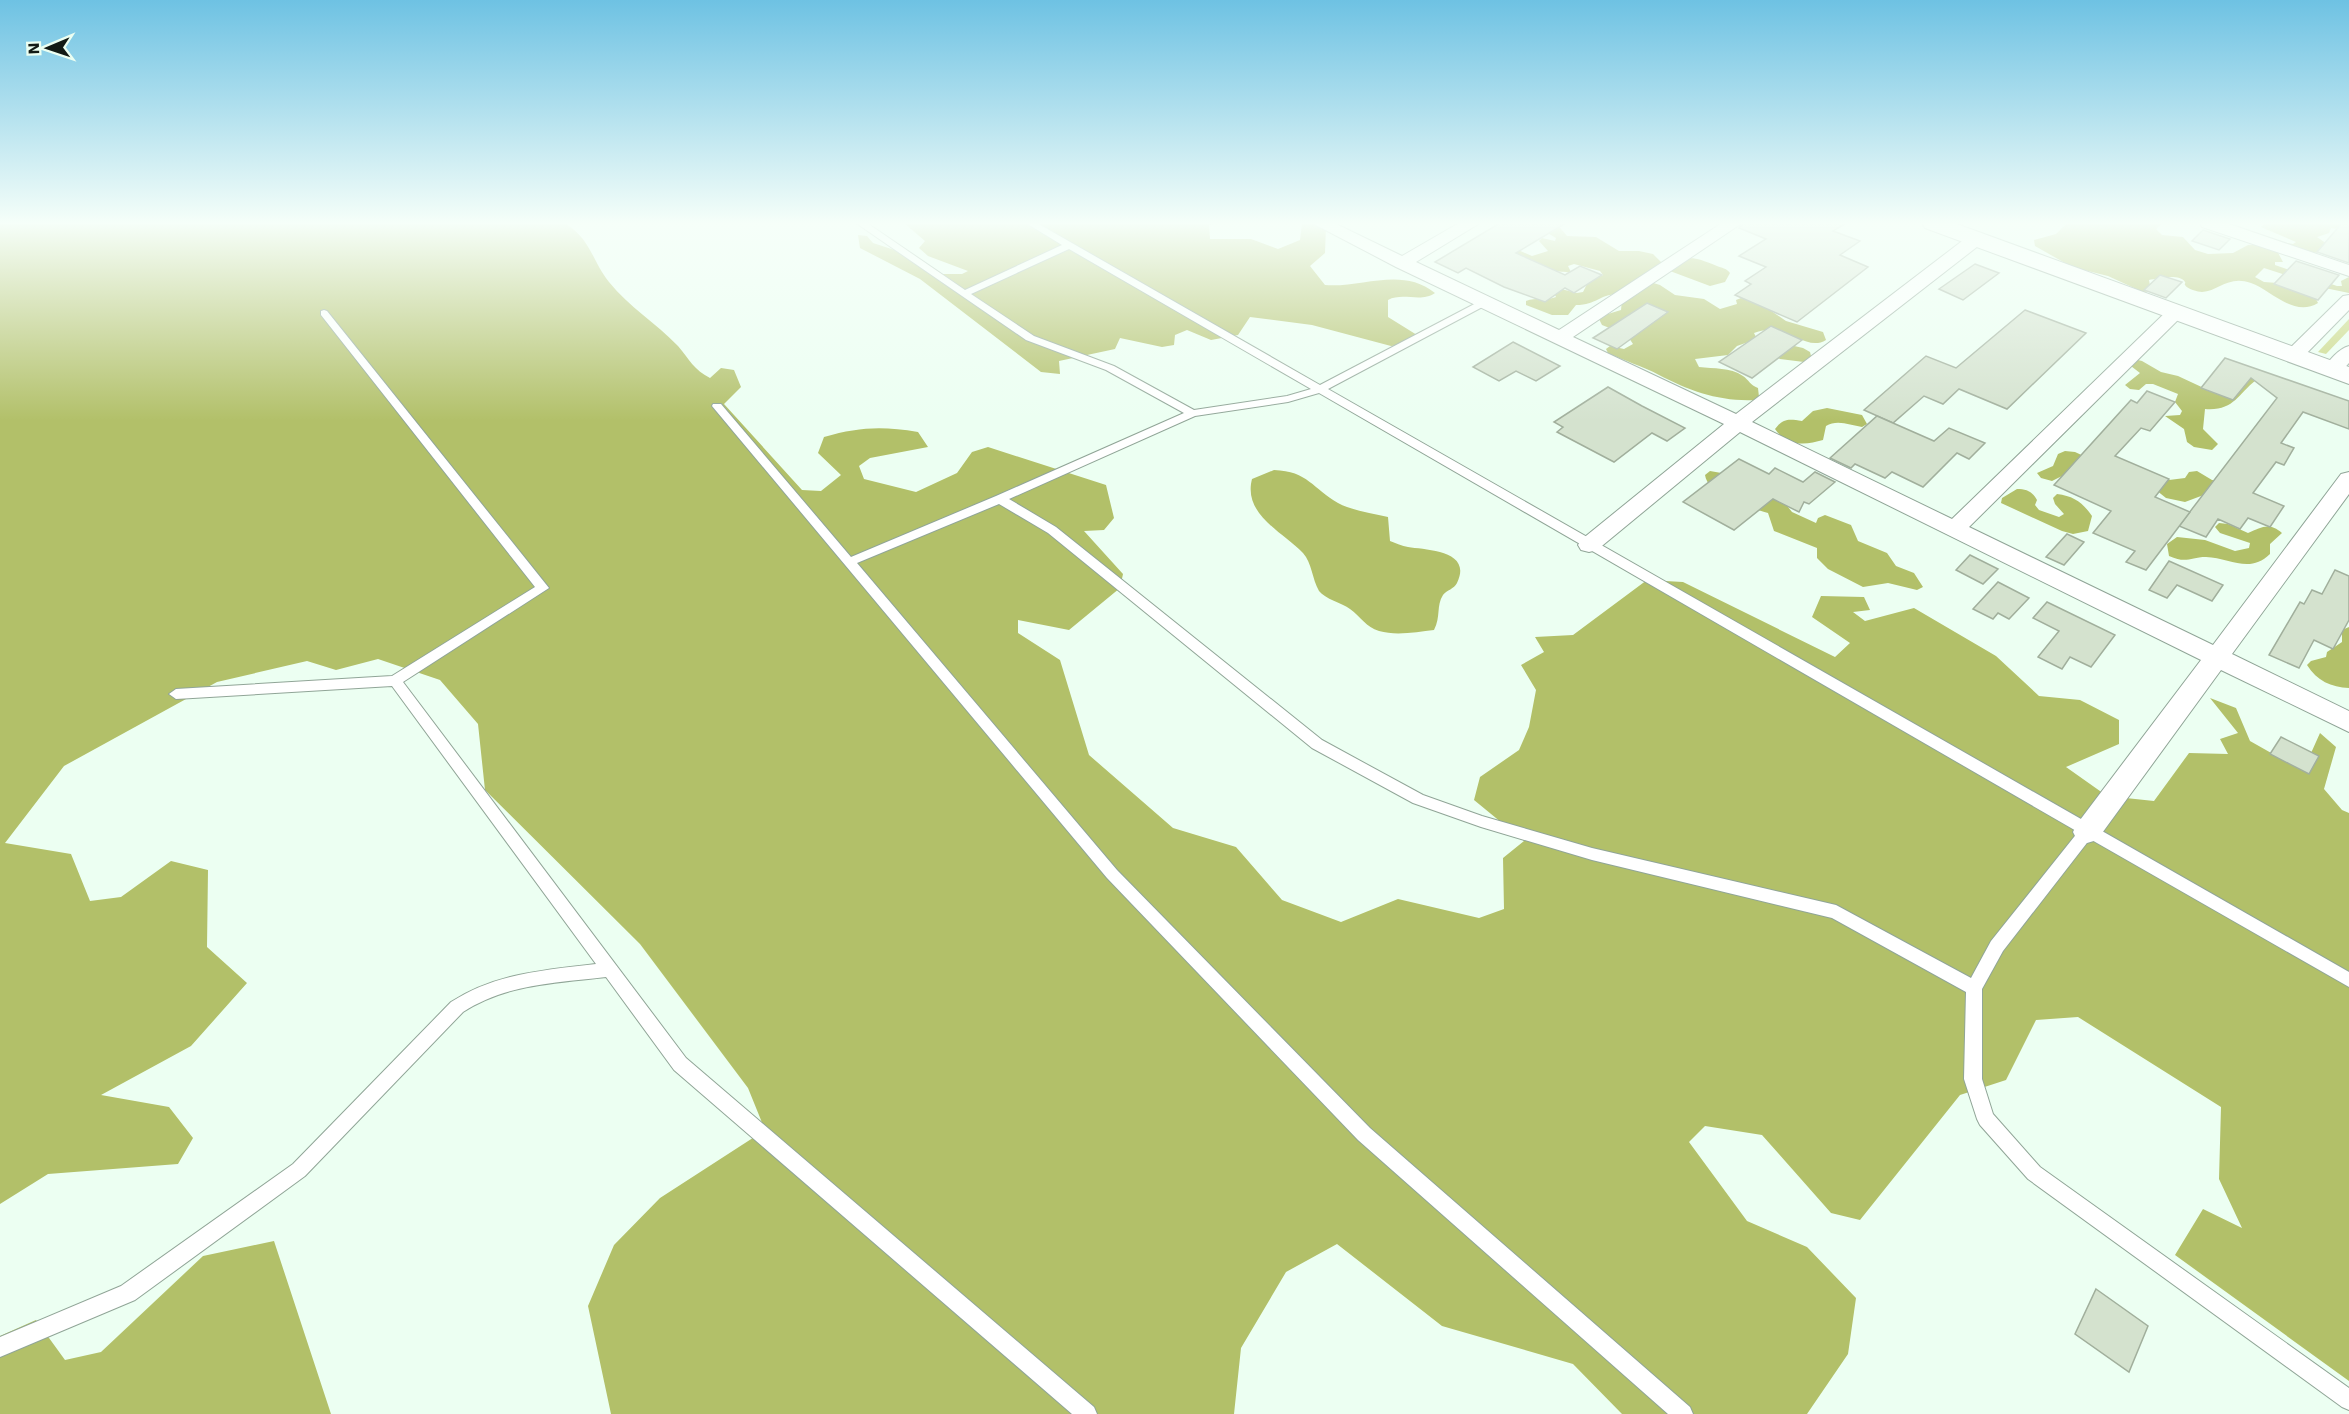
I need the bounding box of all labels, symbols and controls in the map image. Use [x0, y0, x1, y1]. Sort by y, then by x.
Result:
north arrow [18, 18, 78, 78]
text: N [24, 42, 43, 55]

